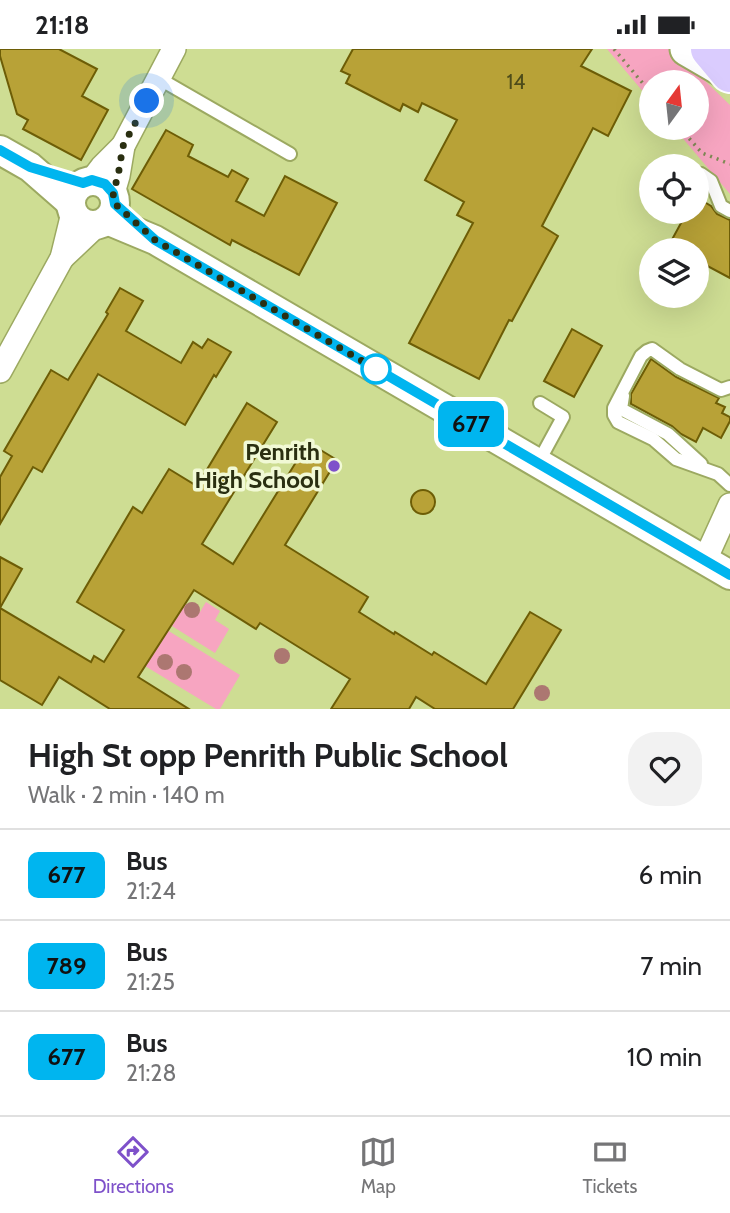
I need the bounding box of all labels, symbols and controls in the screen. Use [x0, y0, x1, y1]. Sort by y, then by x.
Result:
text: 21:18 [35, 9, 89, 41]
house number: 14 [507, 69, 525, 94]
north arrow [639, 70, 709, 140]
map controls [639, 70, 709, 308]
your location [129, 83, 164, 118]
button: locate [639, 154, 709, 224]
button: layers [639, 238, 709, 308]
unlabelled marker [361, 354, 391, 384]
line badge: 677 [431, 401, 511, 447]
text: 677 [452, 409, 490, 438]
place label: Penrith High School [195, 437, 320, 494]
marker: Penrith High School [326, 458, 342, 474]
button: heart [628, 732, 702, 806]
text: High St opp Penrith Public School [28, 735, 508, 775]
text: Walk · 2 min · 140 m [28, 781, 225, 809]
text: Bus [126, 845, 167, 877]
text: 6 min [639, 859, 702, 891]
text: 677 [48, 860, 85, 889]
text: 21:24 [126, 877, 176, 905]
text: Bus [126, 936, 167, 968]
text: 7 min [640, 950, 702, 982]
text: 789 [46, 951, 87, 980]
text: 21:25 [126, 968, 175, 996]
text: Bus [126, 1027, 167, 1059]
text: 10 min [627, 1041, 702, 1073]
text: 677 [48, 1042, 85, 1071]
text: 21:28 [126, 1059, 176, 1087]
tab: Directions [93, 1133, 174, 1198]
tab: Map [359, 1133, 397, 1198]
tab: Tickets [583, 1133, 637, 1198]

